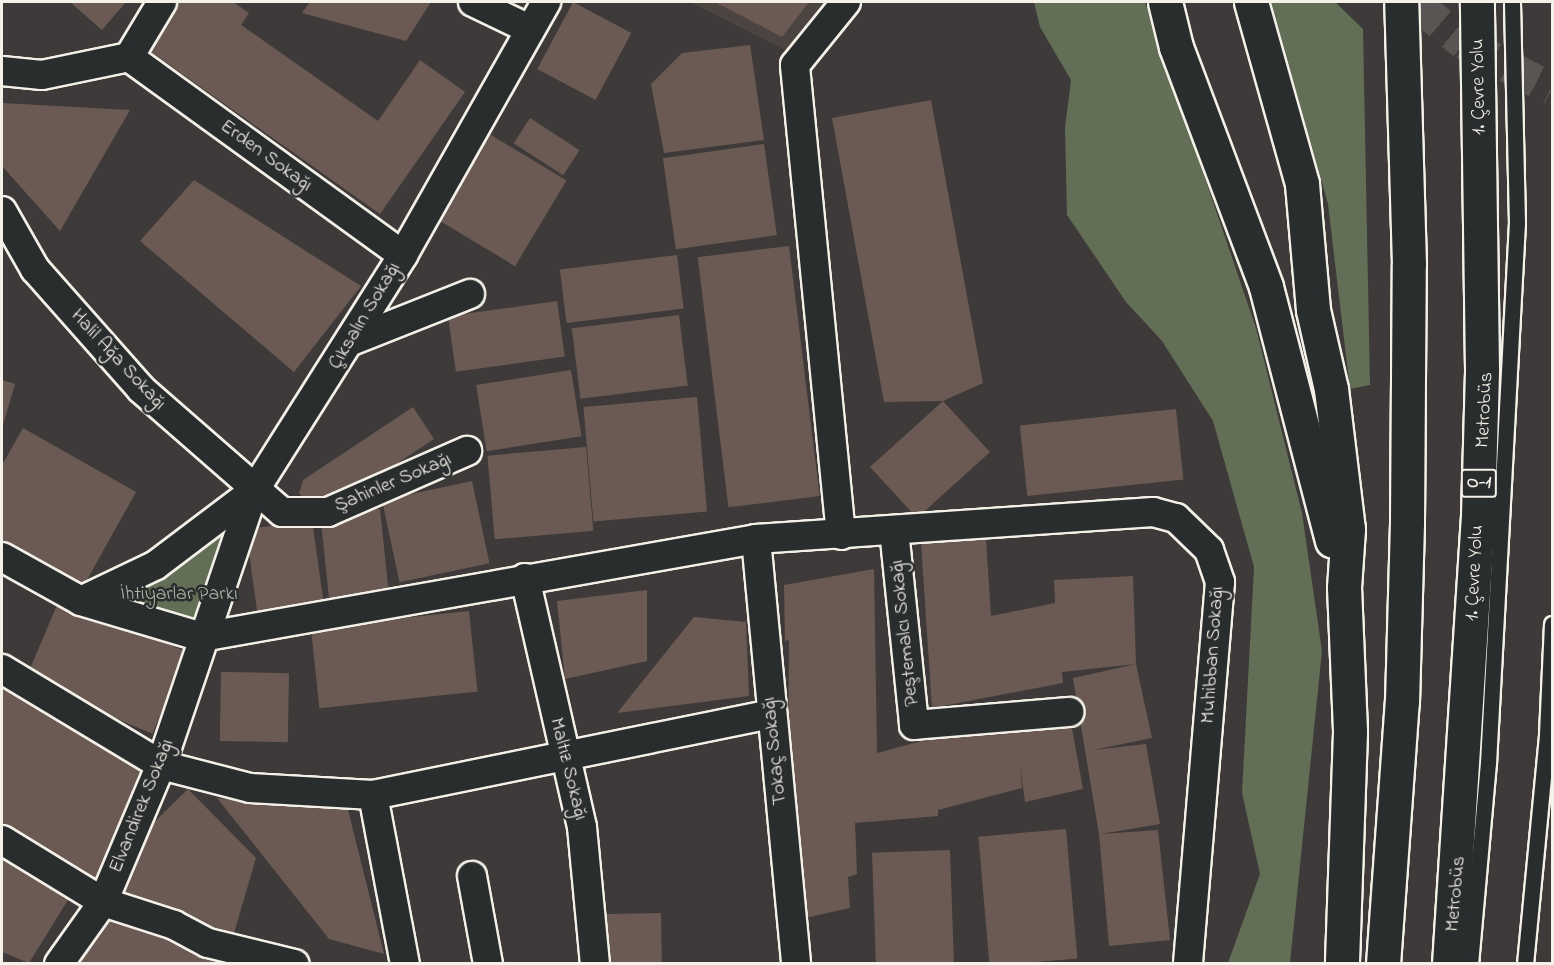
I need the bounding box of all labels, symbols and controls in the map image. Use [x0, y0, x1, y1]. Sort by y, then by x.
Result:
street label: 1. Çevre Yolu [1466, 39, 1492, 135]
street label: Erden Sokağı [215, 114, 317, 198]
street label: Çıksalın Sokağı [324, 258, 406, 374]
street label: Halil Ağa Sokağı [65, 304, 171, 416]
street label: Metrobüs [1471, 371, 1499, 449]
street label: Şahinler Sokağı [331, 448, 455, 518]
road number: O-1 [1460, 468, 1498, 498]
street label: 1. Çevre Yolu [1460, 524, 1490, 622]
street label: Peştemalcı Sokağı [885, 559, 925, 707]
park label: İhtiyarlar Parkı [120, 582, 238, 606]
street label: Muhibban Sokağı [1196, 586, 1230, 724]
street label: Tokaç Sokağı [757, 696, 793, 806]
street label: Maltız Sokağı [544, 715, 592, 823]
street label: Elvandirek Sokağı [104, 735, 180, 877]
street label: Metrobüs [1441, 855, 1471, 933]

